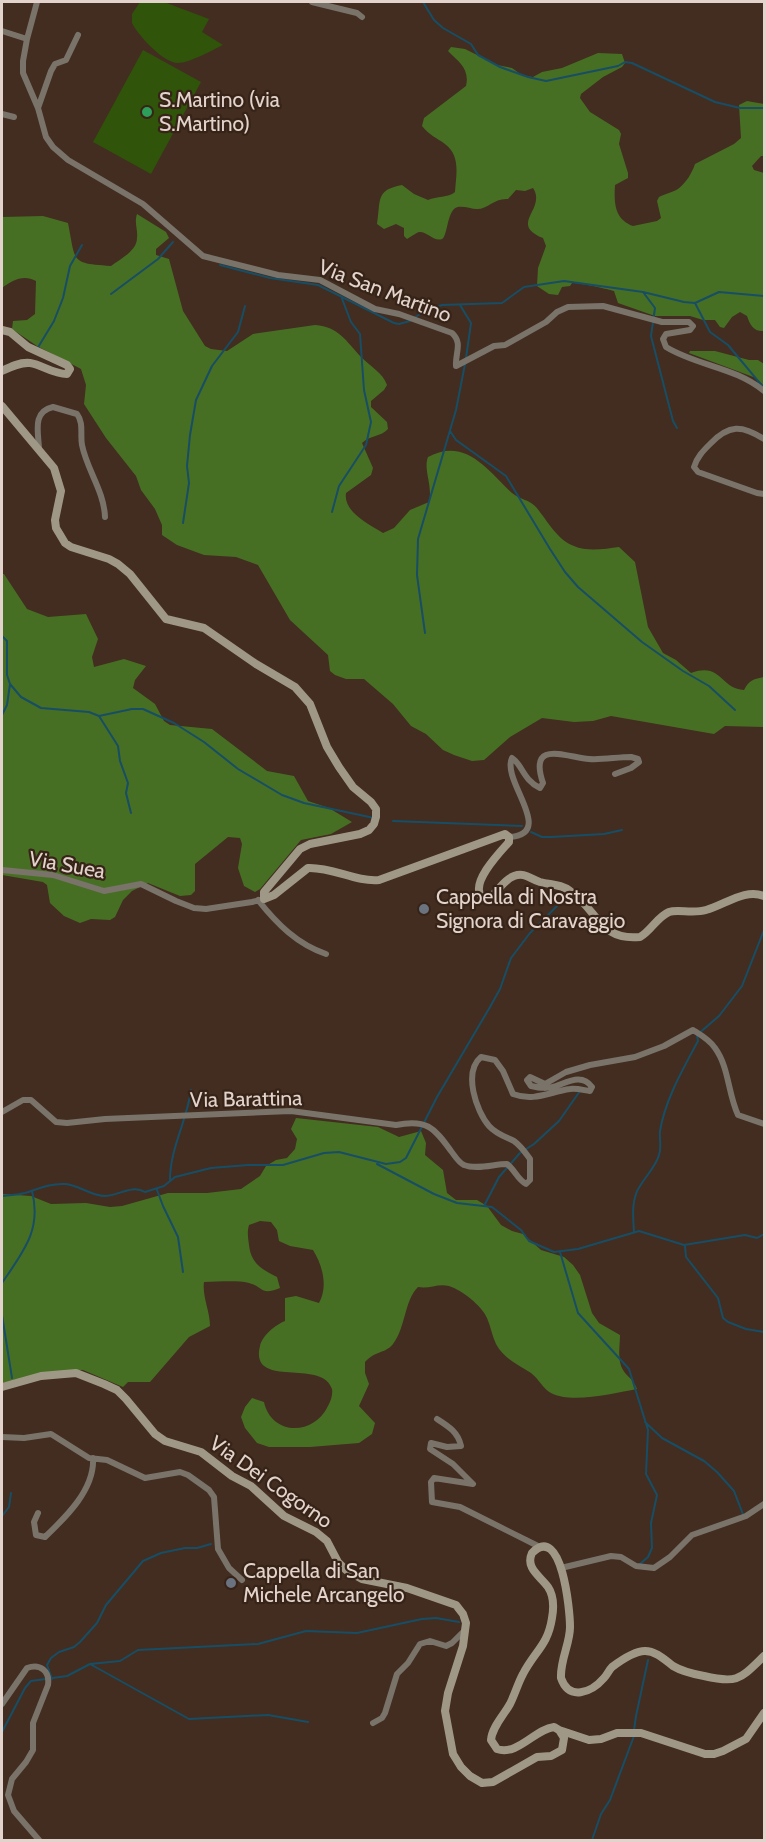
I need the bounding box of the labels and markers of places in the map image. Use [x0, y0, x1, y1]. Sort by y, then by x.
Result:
place label: S.Martino (via S.Martino) [159, 87, 280, 136]
marker: S.Martino (via S.Martino) [140, 105, 154, 119]
place label: Cappella di Nostra Signora di Caravaggio [436, 884, 625, 933]
marker: Cappella di Nostra Signora di Caravaggio [417, 902, 431, 916]
place label: Cappella di San Michele Arcangelo [243, 1558, 405, 1607]
marker: Cappella di San Michele Arcangelo [224, 1576, 238, 1590]

